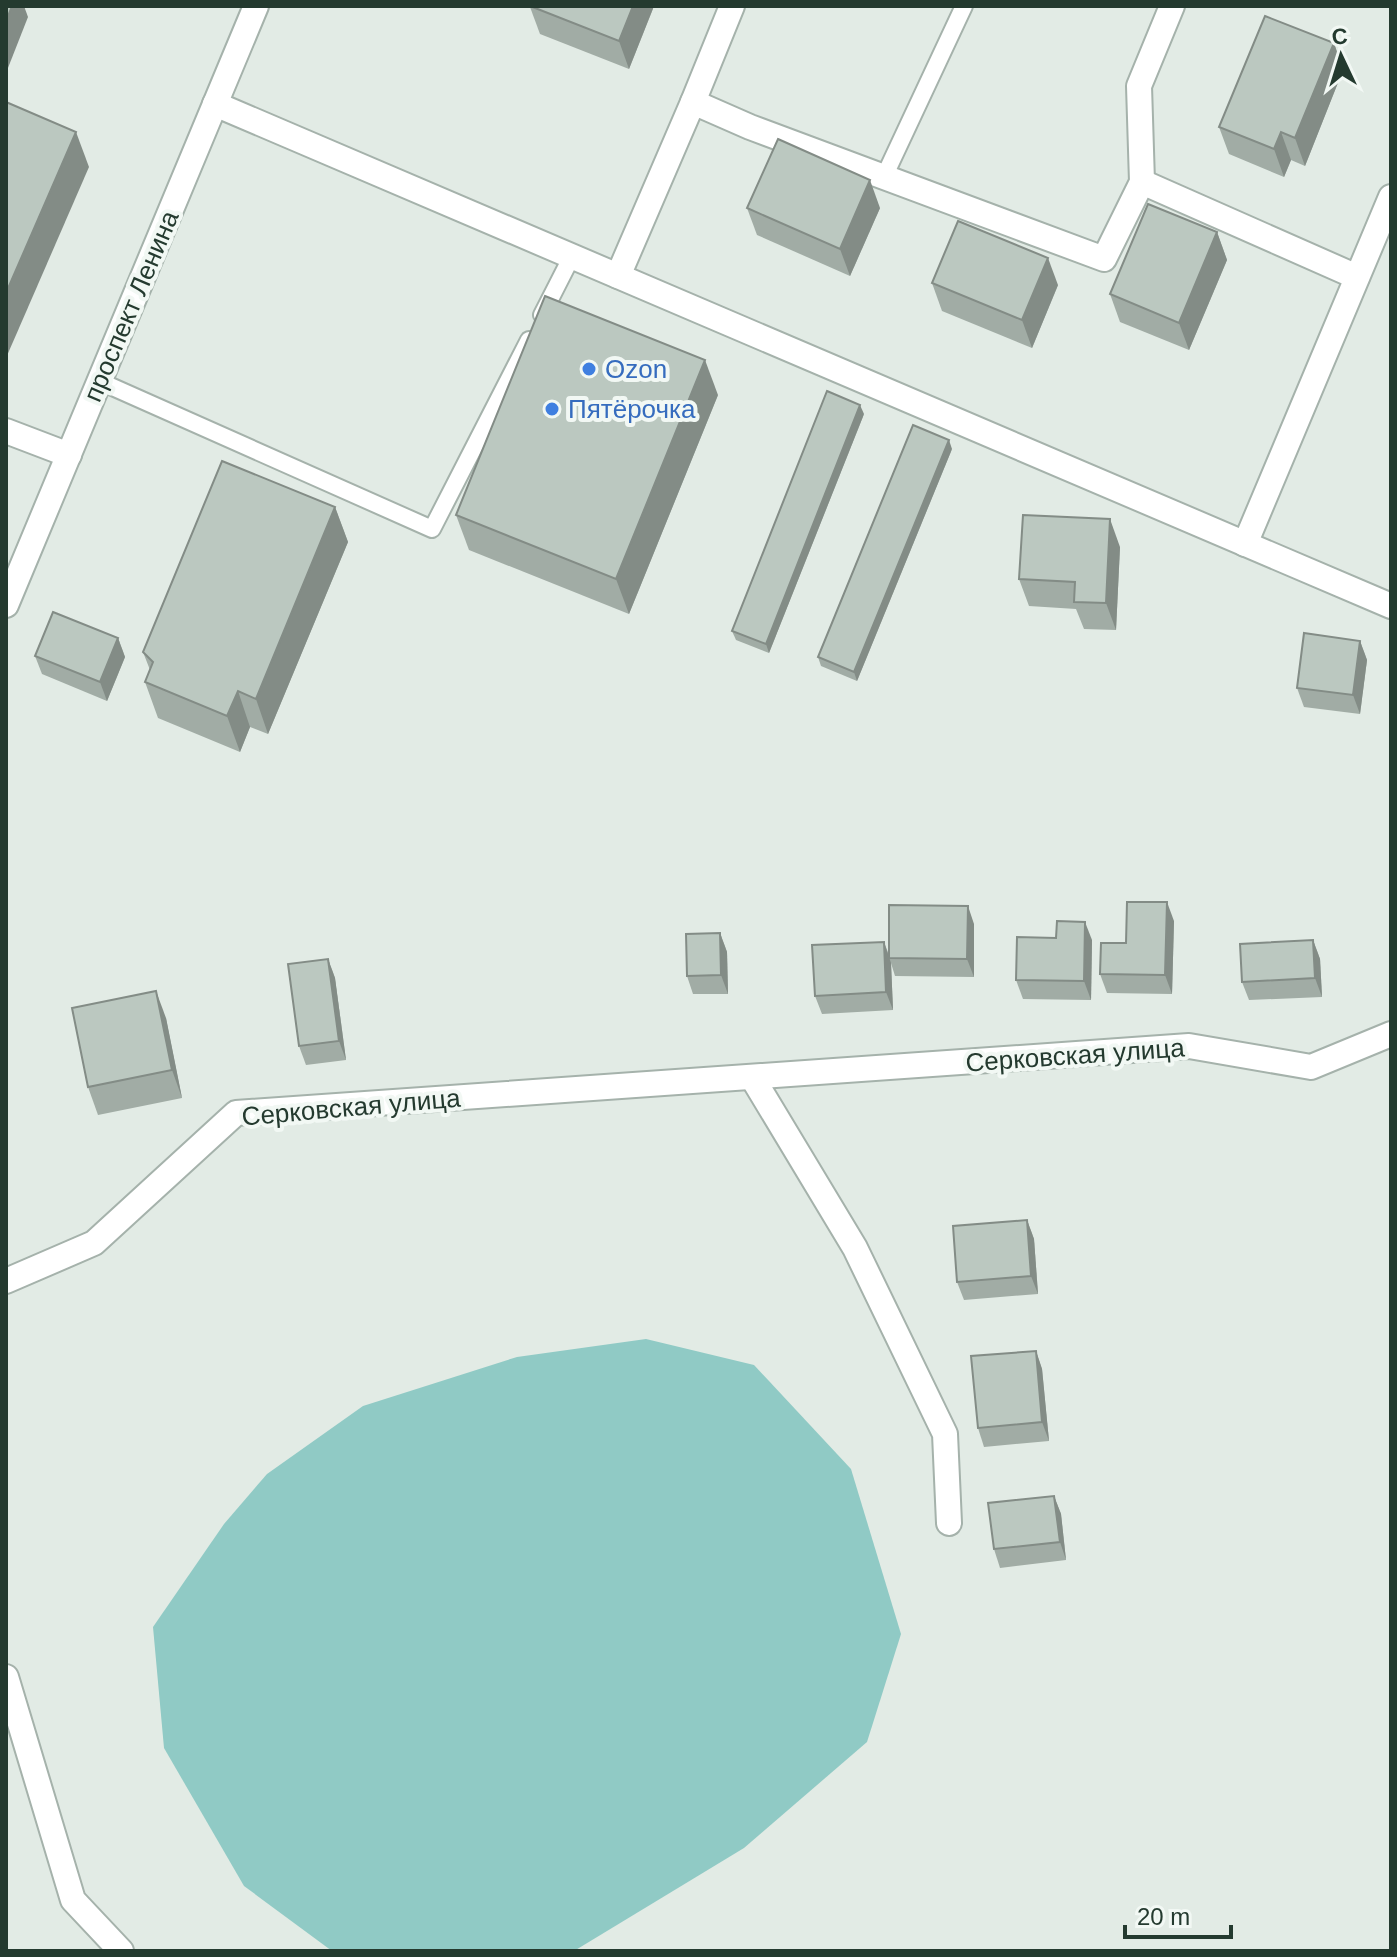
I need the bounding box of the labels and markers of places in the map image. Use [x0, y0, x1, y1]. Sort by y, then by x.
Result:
place label: Ozon [605, 354, 667, 384]
marker: Ozon [580, 360, 598, 378]
place label: Пятёрочка [568, 394, 696, 424]
marker: Пятёрочка [543, 400, 561, 418]

